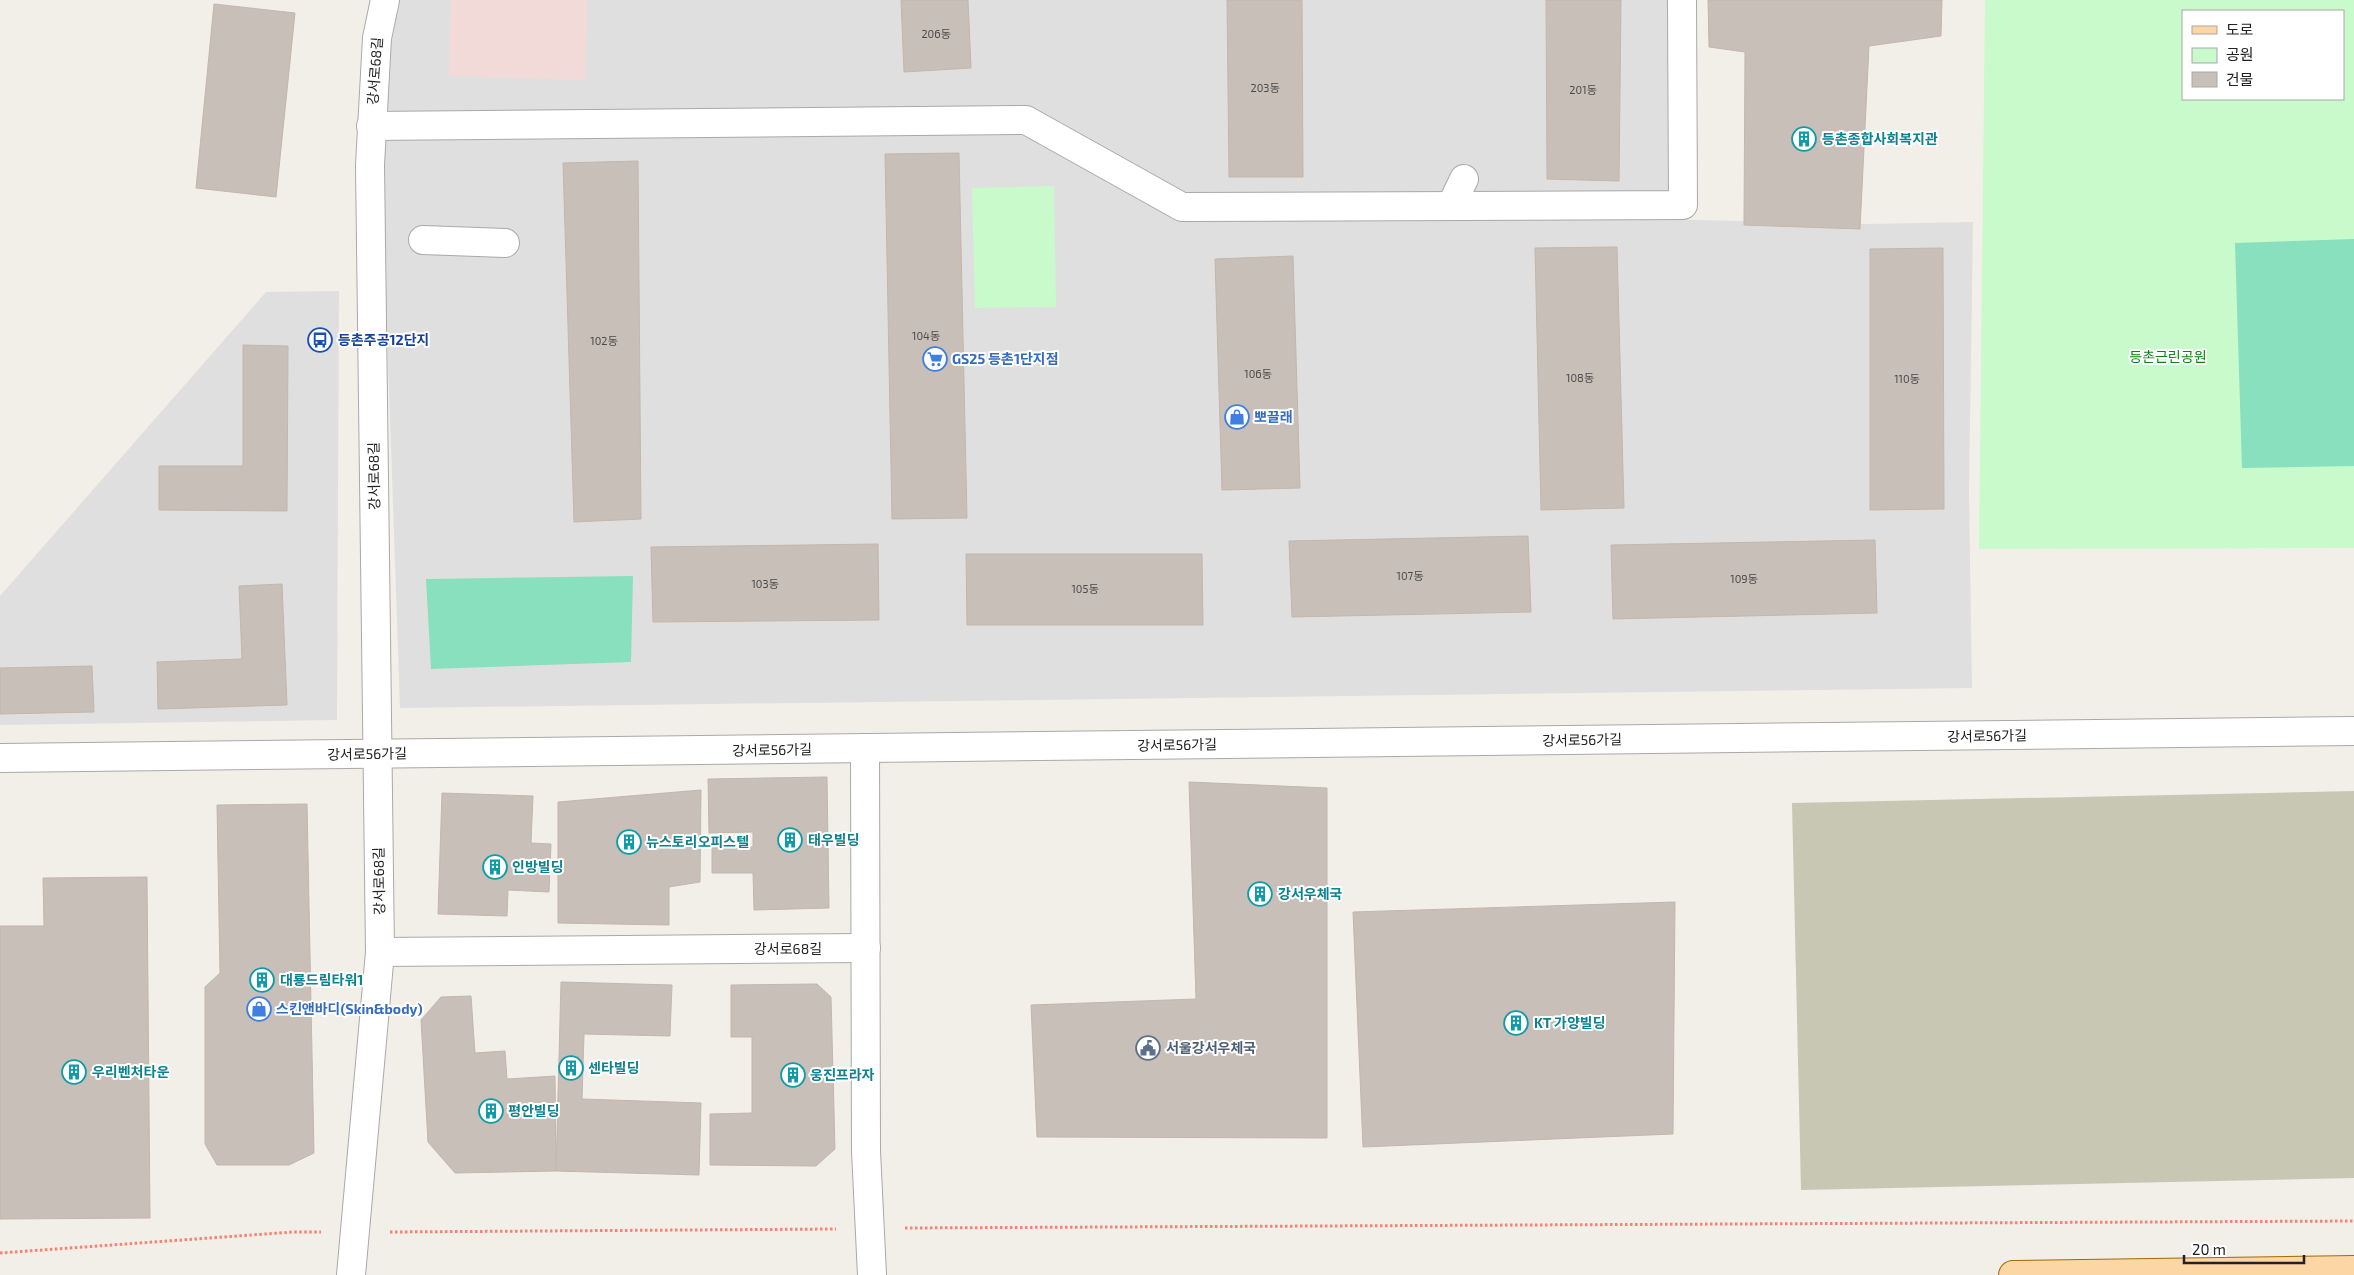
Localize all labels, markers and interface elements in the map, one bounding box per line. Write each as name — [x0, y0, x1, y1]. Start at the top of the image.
legend — [2182, 10, 2344, 100]
text: 도로 — [2226, 20, 2254, 38]
house number: 206동 — [921, 27, 951, 40]
street label: 강서로68길 — [364, 36, 385, 105]
text: 공원 — [2226, 45, 2254, 63]
text: 건물 — [2226, 70, 2254, 88]
house number: 203동 — [1250, 81, 1280, 94]
house number: 201동 — [1569, 83, 1597, 96]
building icon: 등촌종합사회복지관 — [1791, 126, 1817, 152]
place label: 등촌종합사회복지관 — [1822, 130, 1938, 147]
bus stop icon: 등촌주공12단지 — [307, 327, 333, 353]
house number: 104동 — [912, 329, 940, 342]
place label: 등촌주공12단지 — [338, 331, 429, 348]
house number: 102동 — [590, 334, 618, 347]
supermarket icon: GS25 등촌1단지점 — [922, 346, 948, 372]
park label: 등촌근린공원 — [2129, 348, 2207, 365]
place label: GS25 등촌1단지점 — [952, 350, 1059, 367]
house number: 106동 — [1244, 367, 1272, 380]
house number: 108동 — [1566, 371, 1594, 384]
house number: 110동 — [1894, 372, 1920, 385]
shop icon: 뽀끌래 — [1224, 404, 1250, 430]
place label: 뽀끌래 — [1254, 408, 1293, 425]
street label: 강서로68길 — [364, 442, 383, 510]
house number: 107동 — [1397, 569, 1423, 582]
house number: 109동 — [1730, 572, 1758, 585]
house number: 103동 — [751, 577, 779, 590]
house number: 105동 — [1071, 582, 1099, 595]
street label: 강서로56가길 — [1947, 726, 2027, 745]
street label: 강서로56가길 — [1542, 730, 1622, 749]
street label: 강서로56가길 — [1137, 735, 1217, 754]
street label: 강서로56가길 — [732, 740, 812, 759]
street label: 강서로56가길 — [327, 744, 407, 763]
building icon: 태우빌딩 — [777, 827, 803, 853]
building icon: 뉴스토리오피스텔 — [616, 829, 642, 855]
place label: 태우빌딩 — [808, 831, 860, 848]
place label: 뉴스토리오피스텔 — [646, 833, 749, 850]
street label: 강서로68길 — [369, 847, 388, 915]
building icon: 인방빌딩 — [482, 854, 508, 880]
place label: 인방빌딩 — [512, 858, 564, 875]
building icon: 강서우체국 — [1247, 881, 1273, 907]
place label: 강서우체국 — [1278, 885, 1343, 902]
street label: 강서로68길 — [754, 940, 822, 957]
building icon: 대룡드림타워1 — [249, 967, 275, 993]
place label: 대룡드림타워1 — [280, 971, 363, 988]
shop icon: 스킨앤바디(Skin&body) — [246, 996, 272, 1022]
place label: 스킨앤바디(Skin&body) — [276, 1000, 423, 1017]
building icon: KT 가양빌딩 — [1503, 1010, 1529, 1036]
place label: KT 가양빌딩 — [1534, 1014, 1606, 1031]
public building icon: 서울강서우체국 — [1135, 1035, 1161, 1061]
place label: 서울강서우체국 — [1166, 1039, 1256, 1056]
building icon: 센타빌딩 — [558, 1055, 584, 1081]
building icon: 우리벤처타운 — [61, 1059, 87, 1085]
place label: 센타빌딩 — [588, 1059, 640, 1076]
building icon: 웅진프라자 — [780, 1062, 806, 1088]
place label: 우리벤처타운 — [92, 1063, 169, 1080]
place label: 웅진프라자 — [810, 1066, 875, 1083]
building icon: 평안빌딩 — [478, 1098, 504, 1124]
place label: 평안빌딩 — [508, 1102, 560, 1119]
scale bar — [2184, 1232, 2304, 1264]
text: 20 m — [2192, 1240, 2226, 1258]

